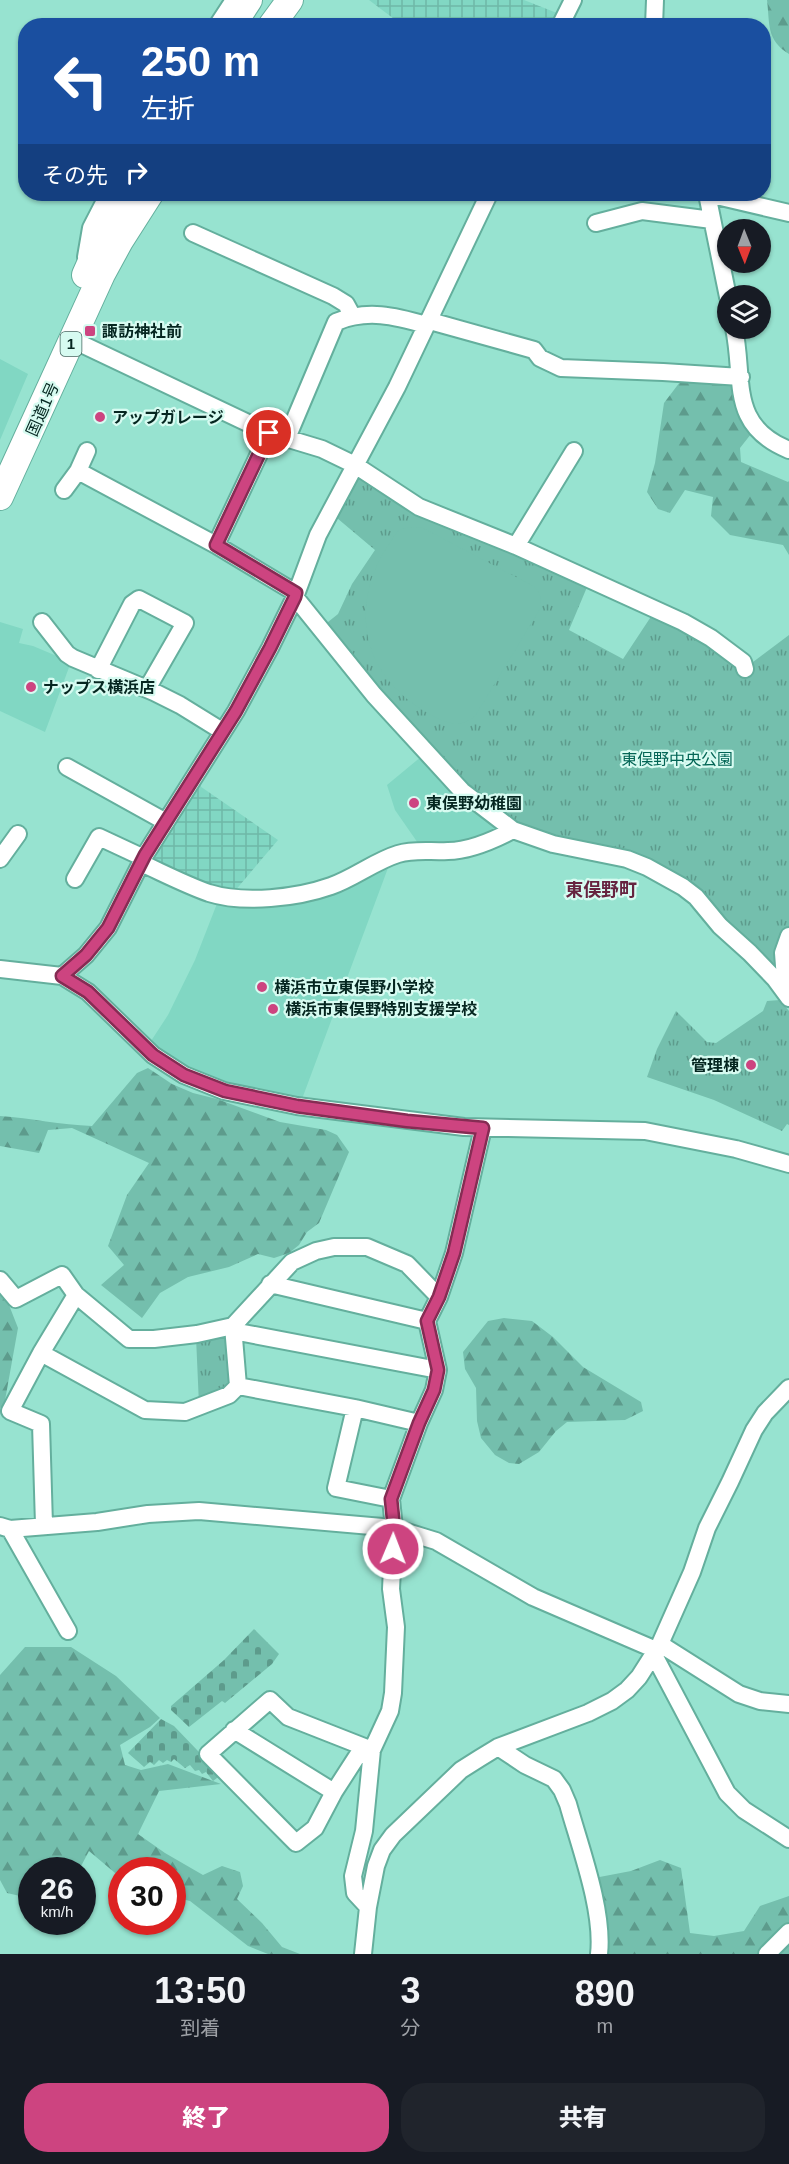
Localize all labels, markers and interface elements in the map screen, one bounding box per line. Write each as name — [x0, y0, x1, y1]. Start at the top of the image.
text: 250 m — [141, 38, 260, 85]
icon: left — [42, 42, 120, 120]
text: 左折 — [141, 94, 195, 124]
icon: right — [120, 156, 153, 189]
text: その先 — [42, 163, 108, 188]
north arrow — [717, 219, 771, 273]
map controls — [717, 219, 771, 339]
button: layers — [717, 285, 771, 339]
place label: 諏訪神社前 — [102, 322, 182, 340]
marker: 諏訪神社前 — [83, 324, 97, 338]
road number: 1 — [60, 332, 82, 356]
street label: 国道1号 — [23, 380, 62, 439]
pin — [243, 407, 294, 458]
place label: アップガレージ — [112, 409, 224, 426]
marker: アップガレージ — [93, 410, 107, 424]
icon: arrive — [252, 416, 285, 449]
place label: ナップス横浜店 — [43, 678, 155, 696]
marker: ナップス横浜店 — [24, 680, 38, 694]
park label: 東俣野中央公園 — [621, 751, 733, 768]
place label: 東俣野幼稚園 — [426, 795, 522, 812]
marker: 東俣野幼稚園 — [407, 796, 421, 810]
district label: 東俣野町 — [565, 880, 637, 900]
place label: 横浜市立東俣野小学校 — [274, 978, 434, 996]
marker: 横浜市立東俣野小学校 — [255, 980, 269, 994]
place label: 横浜市東俣野特別支援学校 — [285, 1000, 477, 1018]
marker: 横浜市東俣野特別支援学校 — [266, 1002, 280, 1016]
place label: 管理棟 — [691, 1056, 739, 1074]
marker: 管理棟 — [744, 1058, 758, 1072]
position arrow — [361, 1517, 425, 1581]
speed limit sign: 30 — [108, 1857, 186, 1935]
text: 26 — [40, 1872, 74, 1905]
text: km/h — [41, 1903, 73, 1920]
text: 13:50 — [154, 1970, 246, 2011]
text: 3 — [400, 1970, 421, 2011]
text: 890 — [575, 1973, 635, 2014]
text: m — [596, 2015, 613, 2037]
text: 到着 — [180, 2017, 220, 2039]
text: 分 — [401, 2017, 421, 2039]
button: 終了 — [24, 2083, 389, 2152]
button: 共有 — [401, 2083, 765, 2152]

